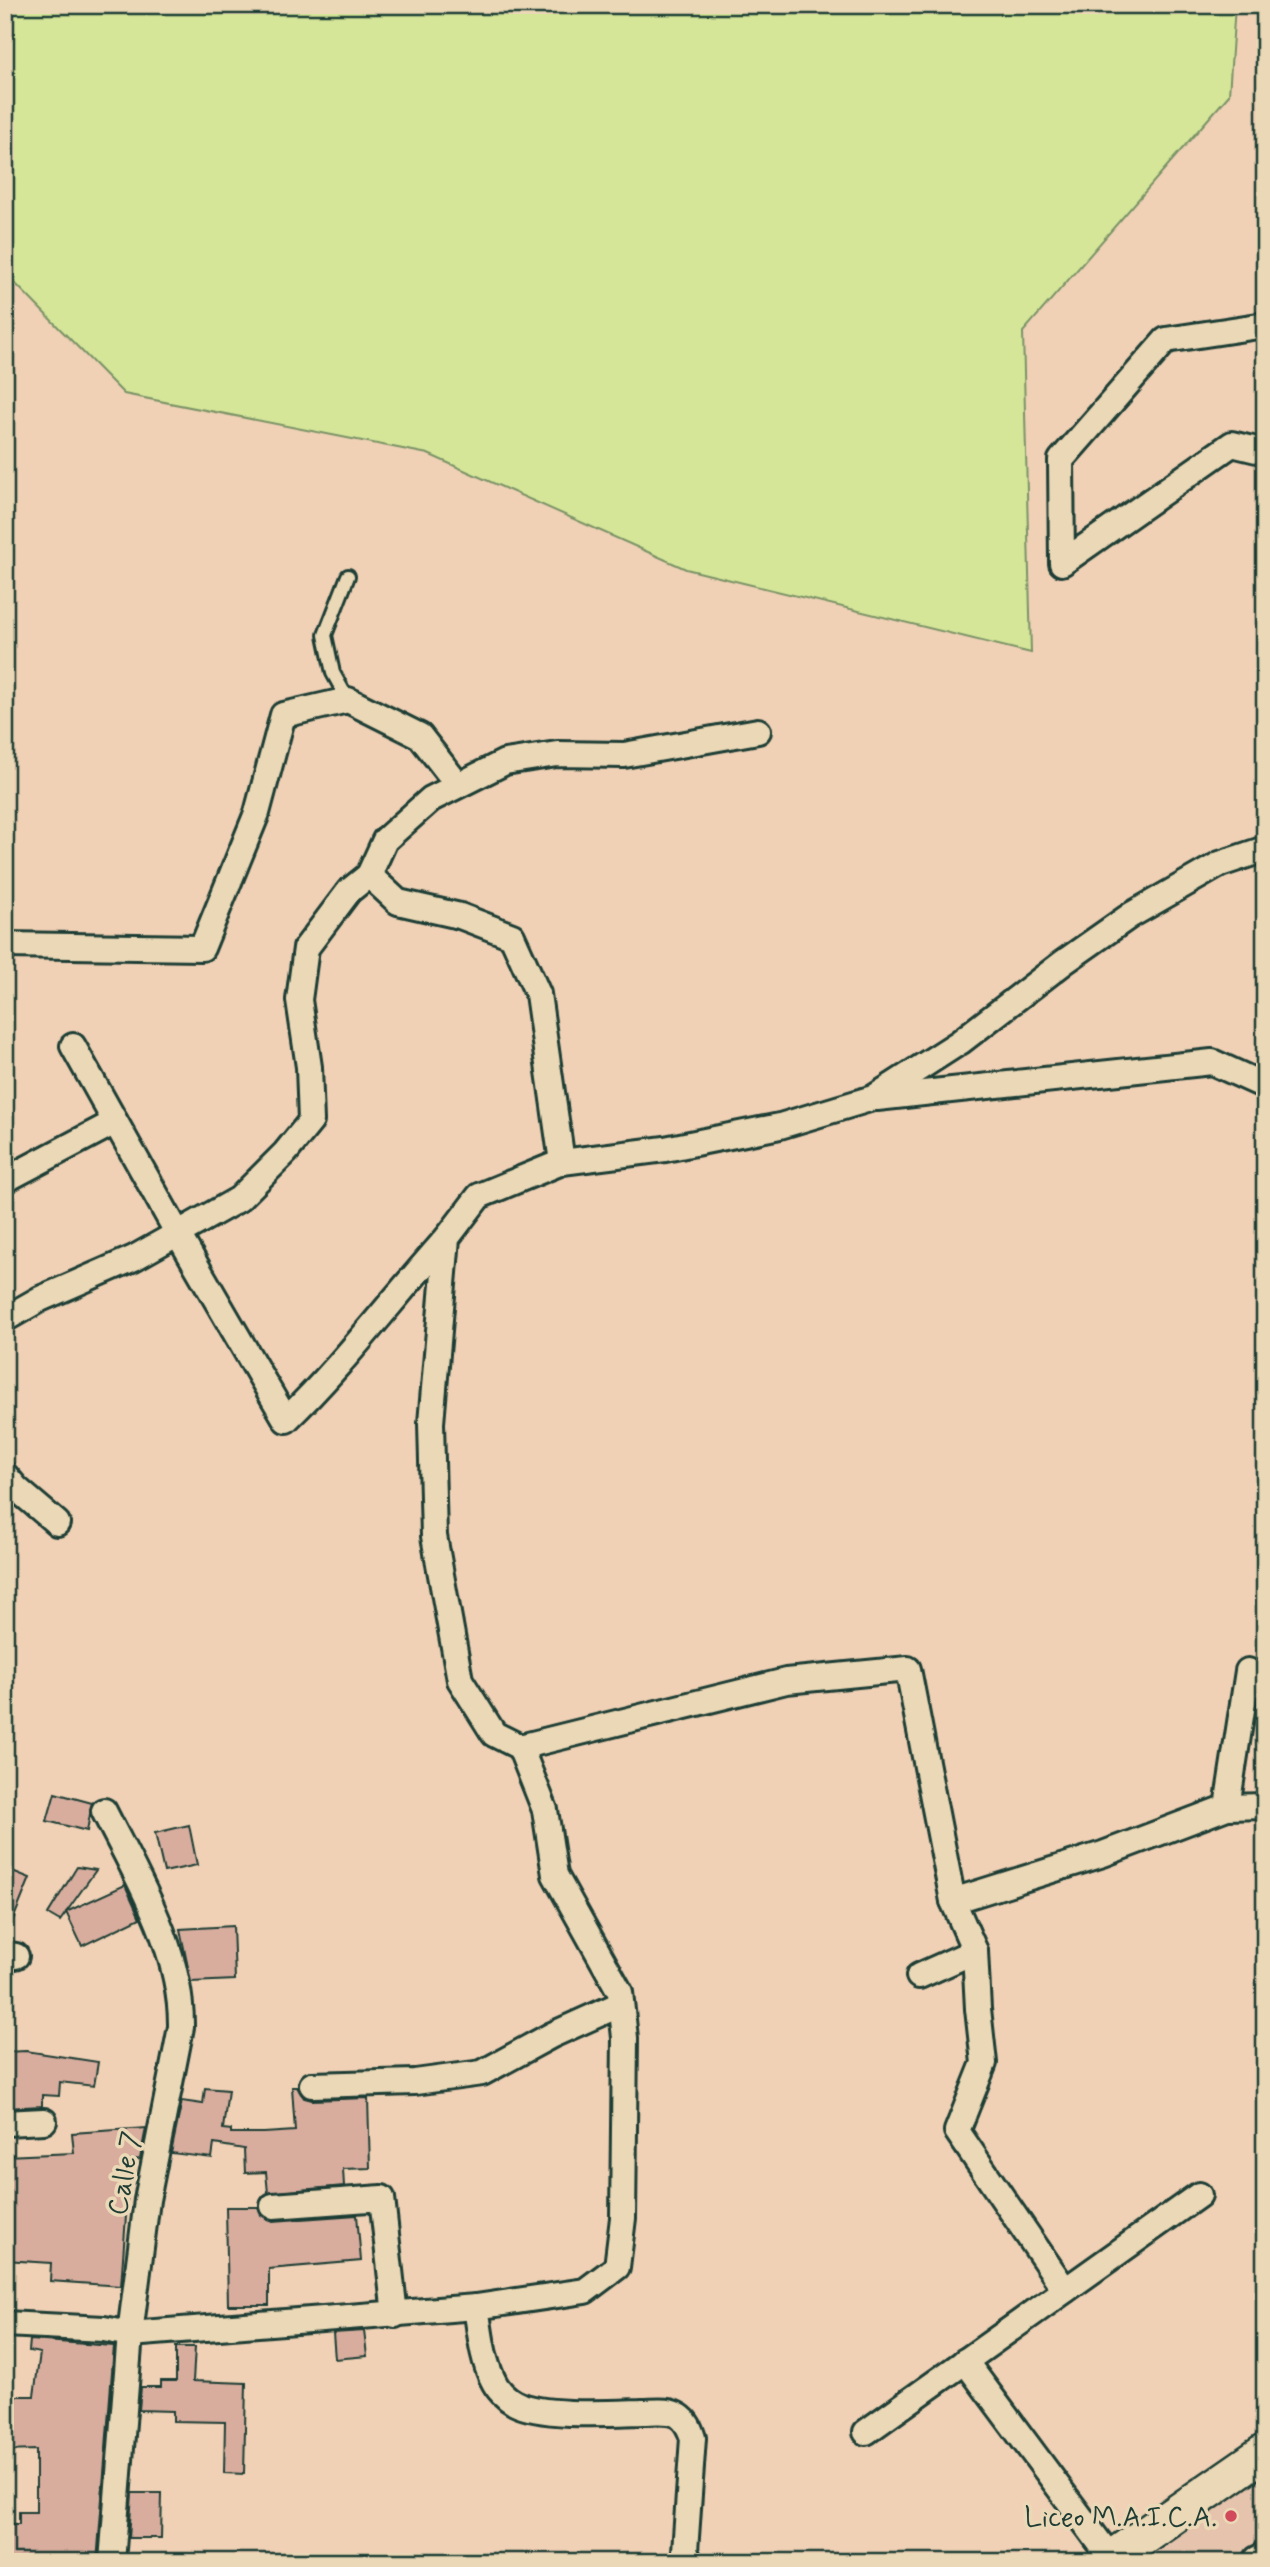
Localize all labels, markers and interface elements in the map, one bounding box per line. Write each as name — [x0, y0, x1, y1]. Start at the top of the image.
street label: Calle 7 — [100, 2128, 151, 2218]
place label: Liceo M.A.I.C.A. — [1025, 2500, 1217, 2537]
marker: Liceo M.A.I.C.A. — [1223, 2508, 1239, 2524]

